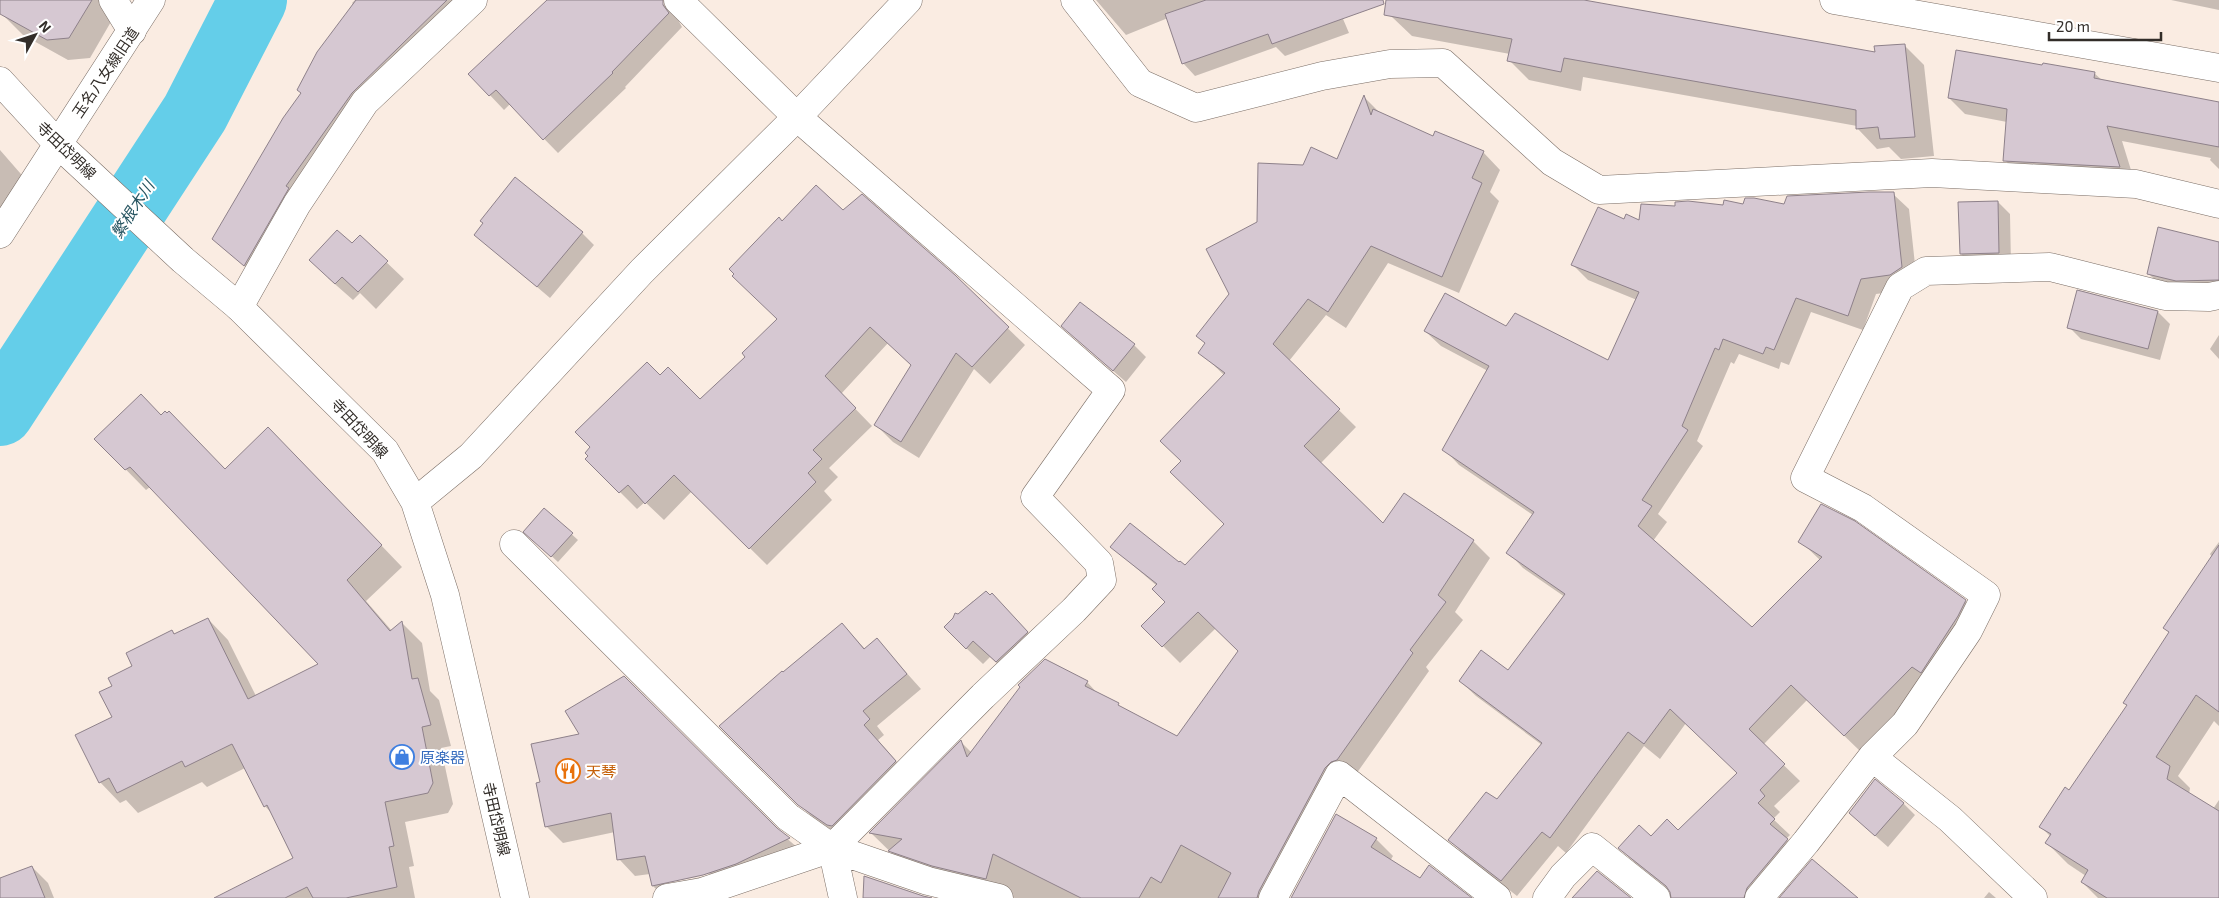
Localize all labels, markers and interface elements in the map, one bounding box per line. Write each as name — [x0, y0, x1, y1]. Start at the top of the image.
north arrow — [10, 10, 60, 60]
scale bar — [2049, 10, 2162, 42]
text: N — [36, 17, 55, 36]
text: 20 m — [2056, 17, 2090, 35]
street label: 玉名八女線旧道 — [68, 23, 142, 121]
street label: 寺田岱明線 — [34, 117, 100, 183]
water label: 繁根木川 — [107, 175, 158, 241]
street label: 寺田岱明線 — [328, 394, 392, 462]
shop icon: 原楽器 — [389, 744, 415, 770]
place label: 原楽器 — [420, 748, 465, 766]
restaurant icon: 天琴 — [555, 758, 581, 784]
place label: 天琴 — [586, 762, 617, 780]
street label: 寺田岱明線 — [480, 780, 514, 858]

